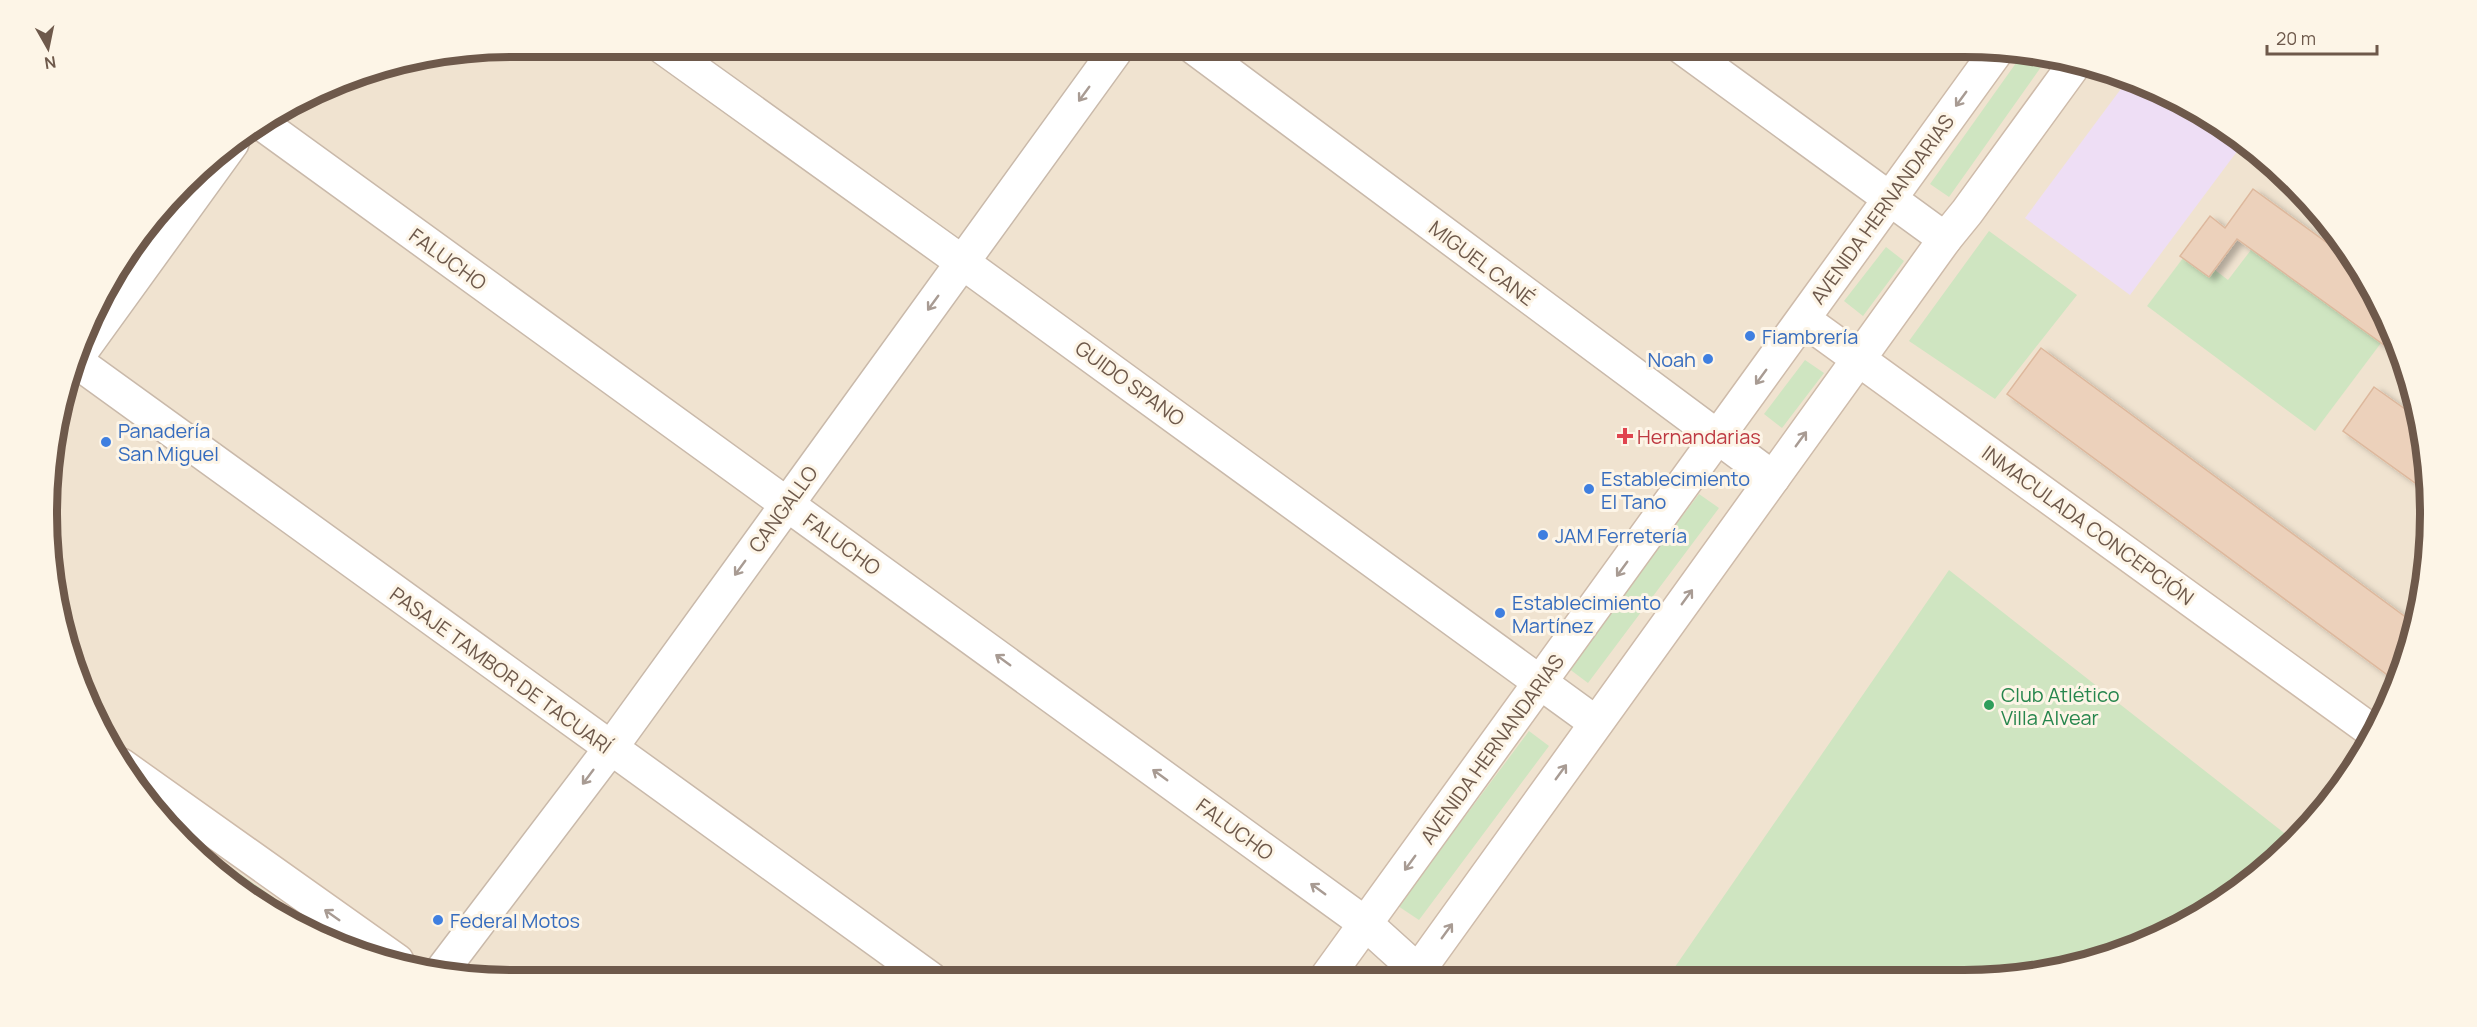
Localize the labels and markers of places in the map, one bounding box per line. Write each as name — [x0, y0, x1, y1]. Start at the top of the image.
place label: Fiambrería — [1762, 323, 1858, 350]
marker: Fiambrería — [1743, 329, 1757, 343]
place label: Noah — [1647, 346, 1696, 373]
marker: Noah — [1701, 352, 1715, 366]
place label: Panadería San Miguel — [118, 417, 219, 467]
place label: Hernandarias — [1637, 423, 1761, 450]
marker: Hernandarias — [1618, 429, 1632, 443]
marker: Panadería San Miguel — [99, 435, 113, 449]
place label: Establecimiento El Tano — [1601, 465, 1750, 515]
marker: Establecimiento El Tano — [1582, 482, 1596, 496]
place label: JAM Ferretería — [1555, 522, 1687, 549]
marker: JAM Ferretería — [1536, 528, 1550, 542]
place label: Establecimiento Martínez — [1512, 589, 1661, 639]
marker: Establecimiento Martínez — [1493, 606, 1507, 620]
place label: Club Atlético Villa Alvear — [2001, 681, 2120, 731]
marker: Club Atlético Villa Alvear — [1982, 698, 1996, 712]
place label: Federal Motos — [450, 907, 580, 934]
marker: Federal Motos — [431, 913, 445, 927]

